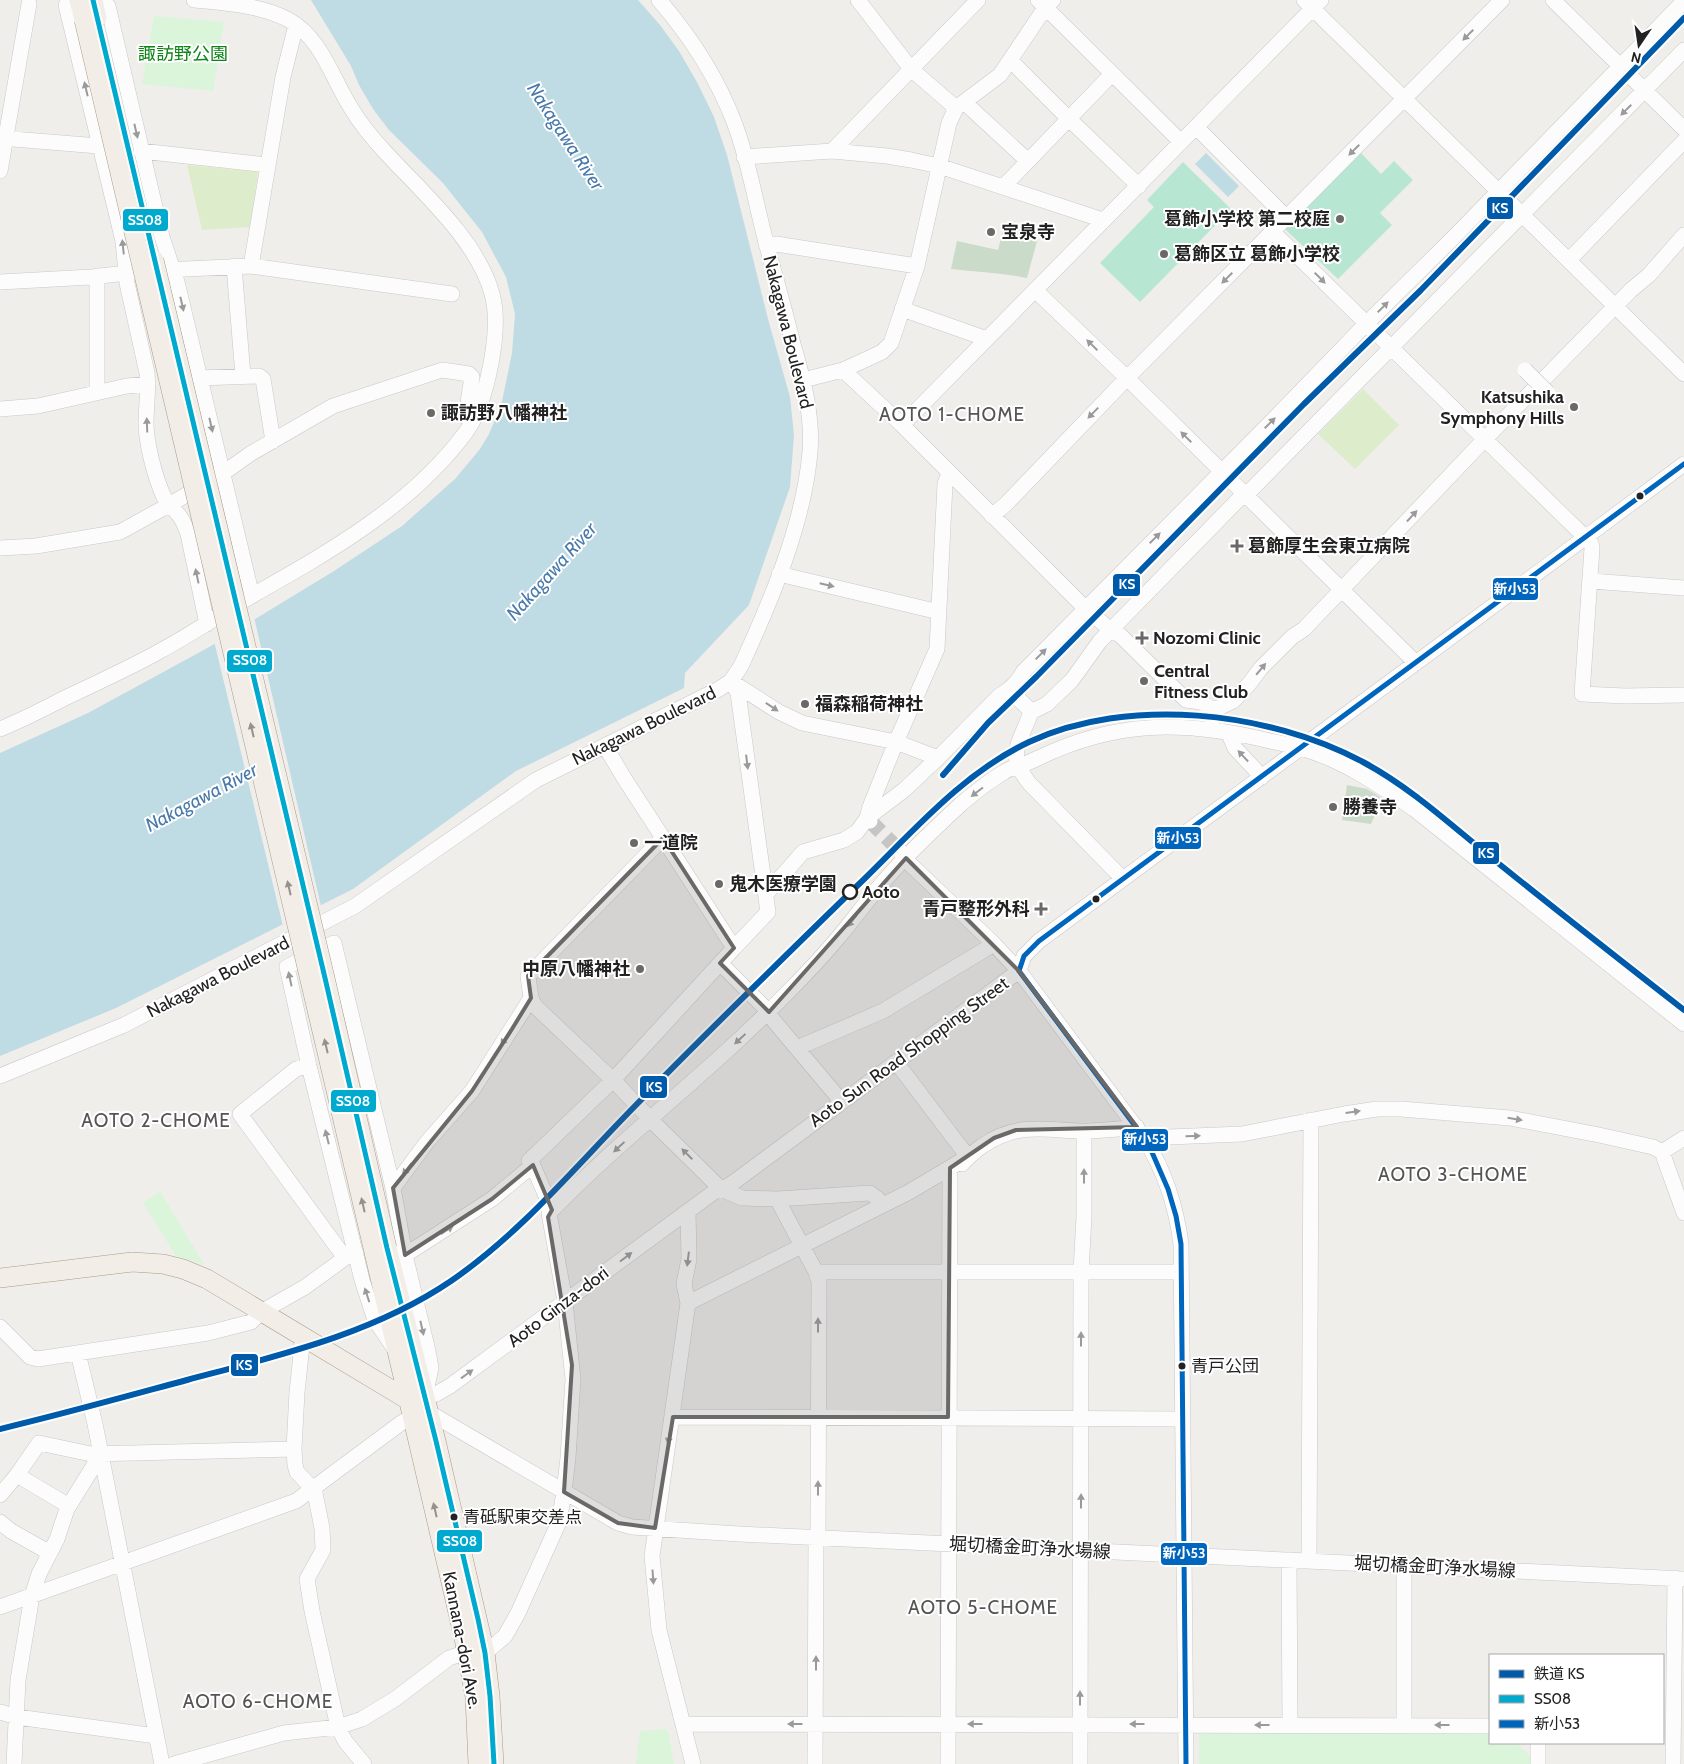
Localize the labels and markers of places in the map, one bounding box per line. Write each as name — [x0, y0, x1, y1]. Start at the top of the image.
place label: 葛飾小学校 第二校庭 — [1164, 208, 1330, 230]
marker: 葛飾小学校 第二校庭 — [1334, 213, 1346, 225]
place label: 宝泉寺 — [1001, 221, 1055, 243]
marker: 宝泉寺 — [985, 226, 997, 238]
place label: 葛飾区立 葛飾小学校 — [1174, 243, 1340, 265]
marker: 葛飾区立 葛飾小学校 — [1158, 248, 1170, 260]
place label: Katsushika Symphony Hills — [1440, 386, 1564, 429]
marker: Katsushika Symphony Hills — [1568, 401, 1580, 413]
place label: 諏訪野八幡神社 — [441, 402, 567, 424]
marker: 諏訪野八幡神社 — [425, 407, 437, 419]
unlabelled marker — [1635, 491, 1645, 501]
place label: 葛飾厚生会東立病院 — [1248, 535, 1410, 557]
marker: 葛飾厚生会東立病院 — [1230, 539, 1244, 553]
place label: Nozomi Clinic — [1153, 627, 1261, 649]
marker: Nozomi Clinic — [1135, 631, 1149, 645]
place label: Central Fitness Club — [1154, 660, 1248, 703]
marker: Central Fitness Club — [1138, 675, 1150, 687]
place label: 福森稲荷神社 — [815, 693, 923, 715]
marker: 福森稲荷神社 — [799, 698, 811, 710]
place label: 勝養寺 — [1343, 796, 1397, 818]
marker: 勝養寺 — [1327, 801, 1339, 813]
place label: 一道院 — [644, 832, 698, 854]
marker: 一道院 — [628, 837, 640, 849]
place label: 鬼木医療学園 — [729, 873, 837, 895]
marker: 鬼木医療学園 — [713, 878, 725, 890]
place label: Aoto — [862, 881, 900, 903]
marker: Aoto — [842, 884, 858, 900]
unlabelled marker — [1091, 894, 1101, 904]
place label: 青戸整形外科 — [922, 898, 1030, 920]
marker: 青戸整形外科 — [1034, 902, 1048, 916]
place label: 中原八幡神社 — [522, 958, 630, 980]
marker: 中原八幡神社 — [634, 963, 646, 975]
place label: 青戸公団 — [1191, 1356, 1259, 1376]
marker: 青戸公団 — [1177, 1361, 1187, 1371]
place label: 青砥駅東交差点 — [463, 1507, 582, 1527]
marker: 青砥駅東交差点 — [449, 1512, 459, 1522]

